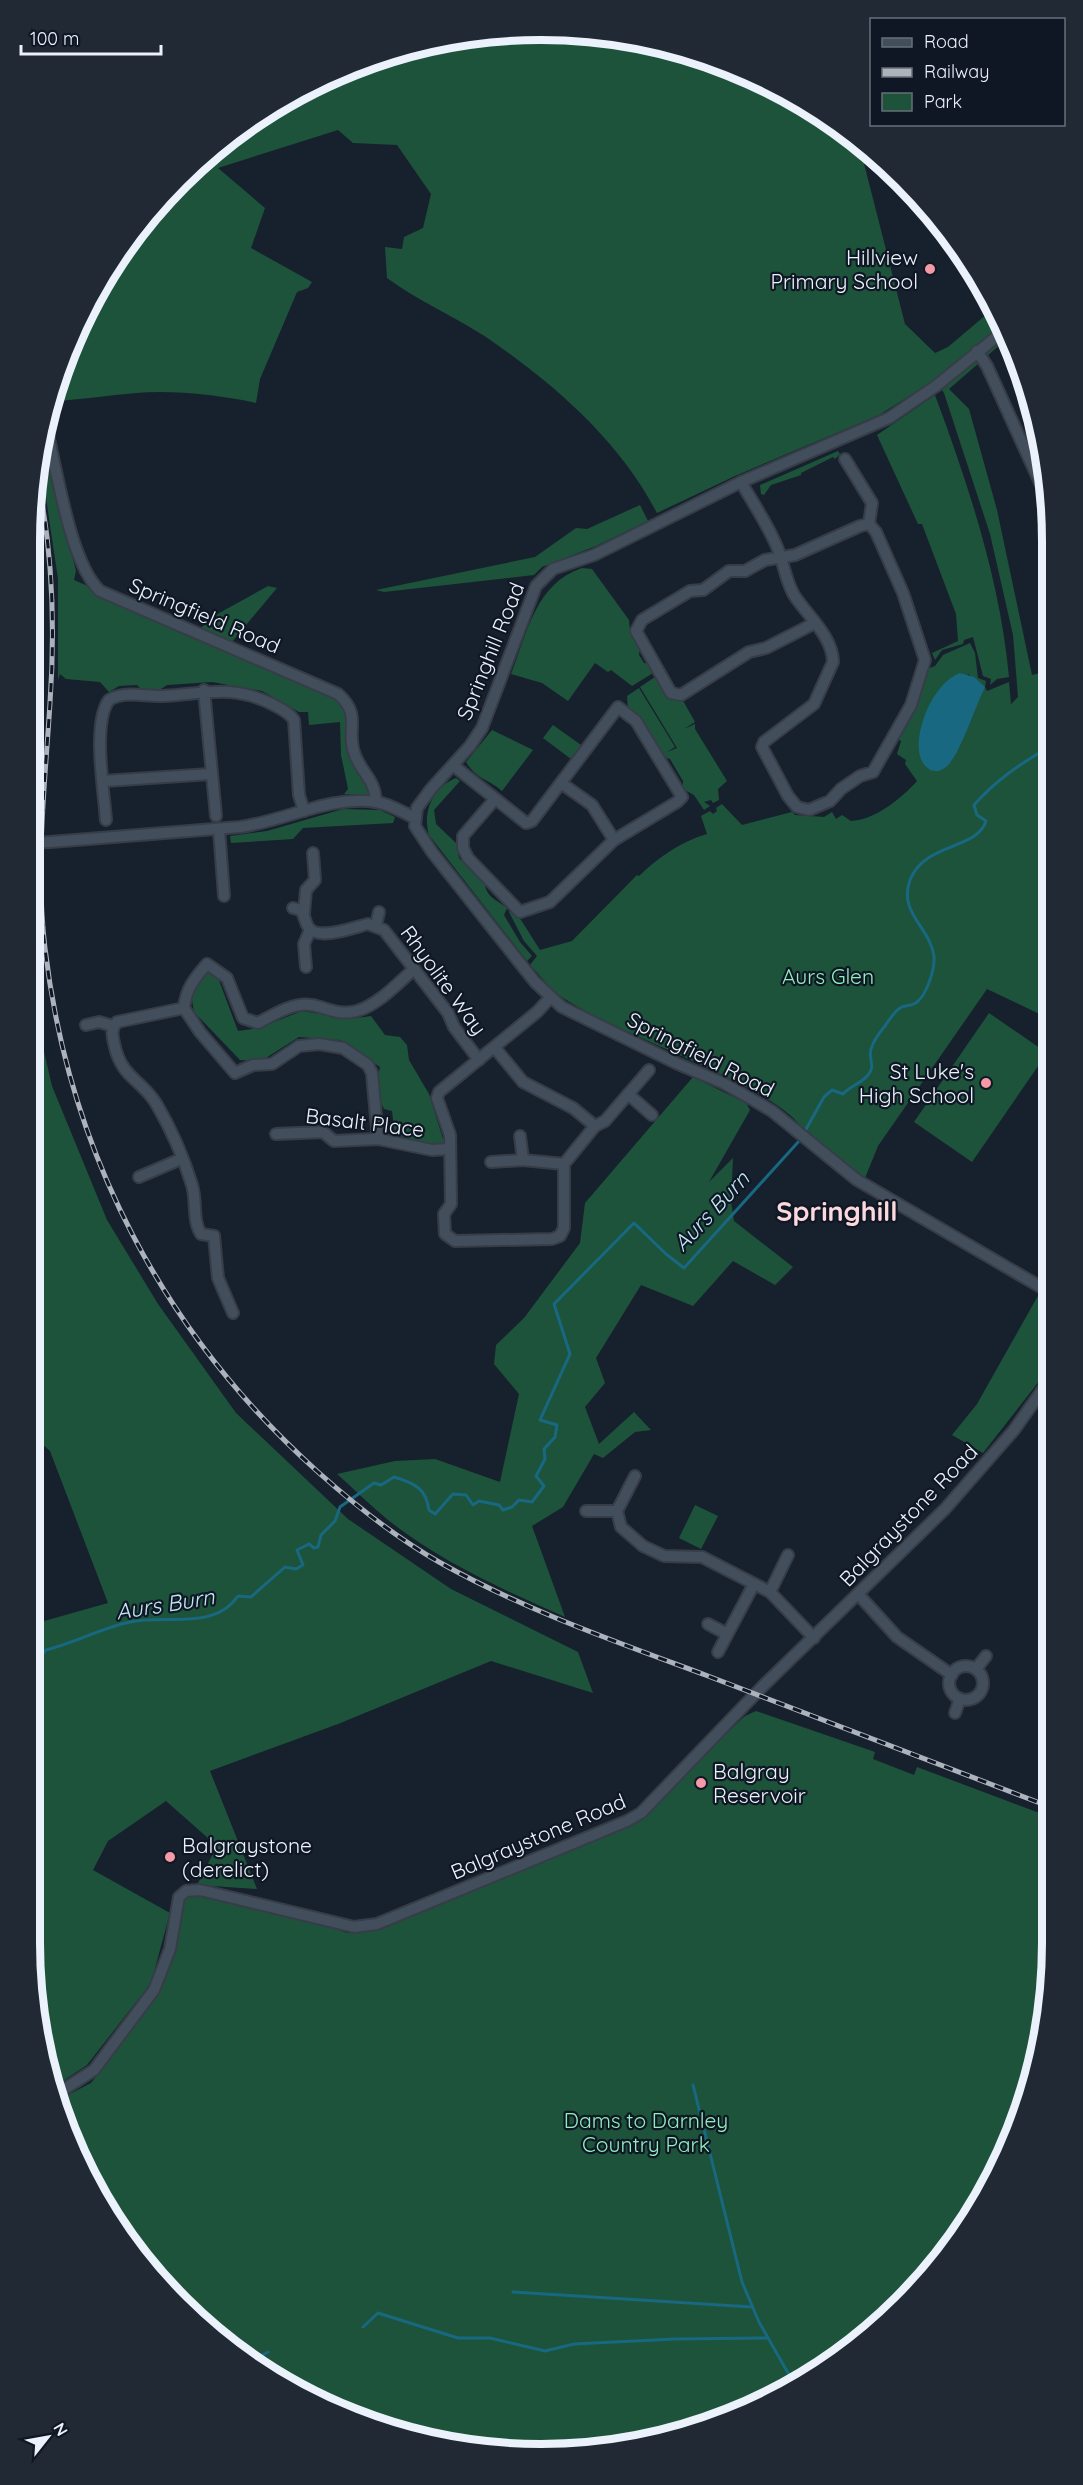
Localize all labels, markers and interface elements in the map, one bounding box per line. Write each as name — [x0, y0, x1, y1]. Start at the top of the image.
scale bar — [21, 18, 160, 56]
legend — [870, 18, 1065, 126]
text: 100 m — [30, 27, 79, 50]
text: Road — [924, 30, 969, 53]
text: Railway — [924, 60, 990, 83]
text: Park — [924, 90, 962, 113]
place label: Hillview Primary School — [770, 244, 918, 294]
marker: Hillview Primary School — [923, 262, 937, 276]
street label: Springfield Road — [126, 571, 284, 659]
street label: Springhill Road — [451, 578, 529, 724]
street label: Rhyolite Way — [396, 920, 492, 1040]
park label: Aurs Glen — [782, 963, 874, 989]
street label: Springfield Road — [623, 1006, 779, 1102]
place label: St Luke's High School — [859, 1058, 974, 1108]
marker: St Luke's High School — [979, 1076, 993, 1090]
street label: Basalt Place — [304, 1102, 426, 1142]
water label: Aurs Burn — [667, 1164, 756, 1257]
district label: Springhill — [776, 1194, 898, 1228]
street label: Balgraystone Road — [833, 1438, 983, 1592]
water label: Aurs Burn — [114, 1582, 218, 1626]
place label: Balgray Reservoir — [713, 1758, 806, 1808]
marker: Balgray Reservoir — [694, 1776, 708, 1790]
street label: Balgraystone Road — [446, 1787, 630, 1885]
place label: Balgraystone (derelict) — [182, 1832, 312, 1882]
marker: Balgraystone (derelict) — [163, 1850, 177, 1864]
park label: Dams to Darnley Country Park — [564, 2107, 728, 2157]
north arrow — [18, 2407, 78, 2467]
text: N — [49, 2419, 72, 2439]

